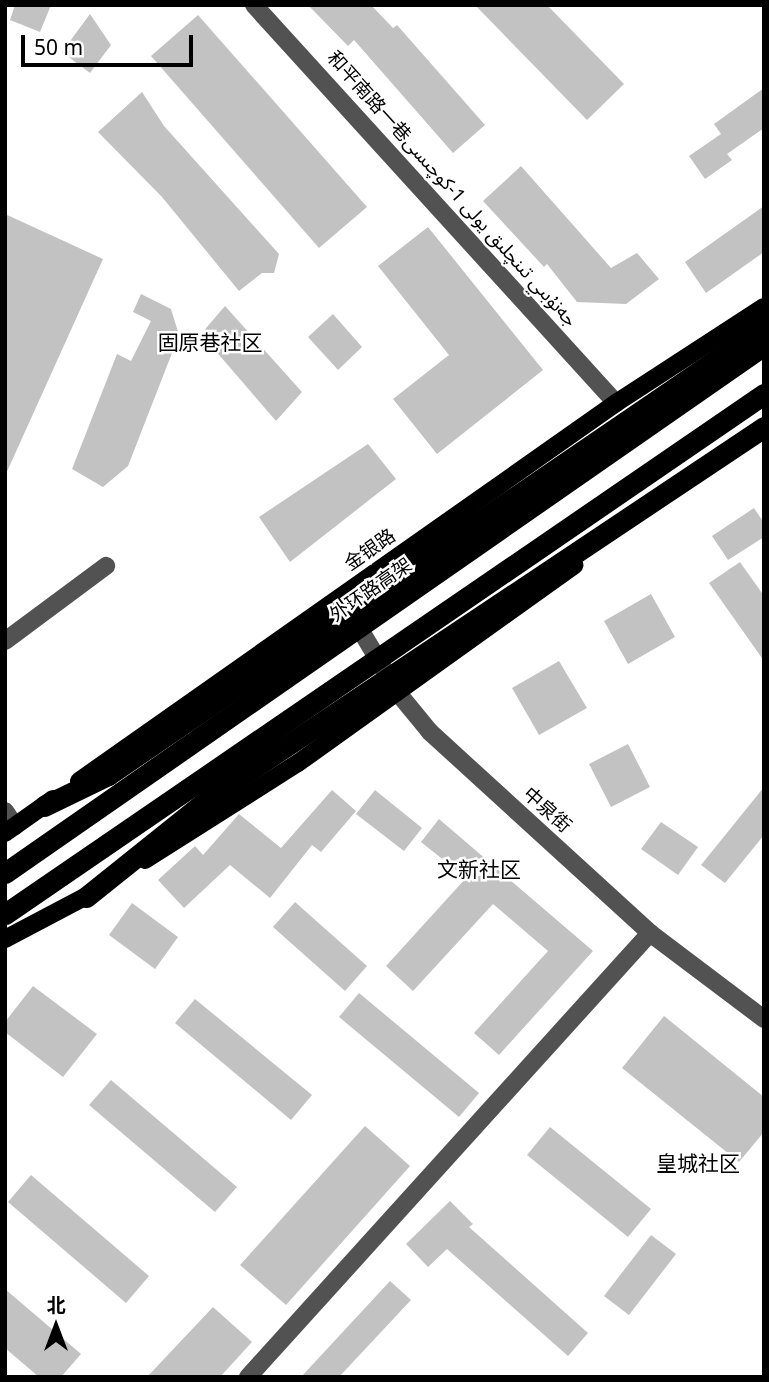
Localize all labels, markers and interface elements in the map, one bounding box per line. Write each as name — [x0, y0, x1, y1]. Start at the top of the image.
scale bar — [24, 21, 196, 65]
text: 50 m — [34, 33, 83, 61]
street label: 和平南路一巷جەنۇبىي تىنچلىق يولى 1-كوچىسى — [322, 47, 582, 331]
district label: 固原巷社区 — [158, 329, 262, 355]
street label: 金银路 — [340, 524, 400, 576]
street label: 外环路高架 — [326, 553, 416, 627]
street label: 中泉街 — [518, 782, 576, 838]
district label: 文新社区 — [437, 856, 521, 882]
district label: 皇城社区 — [656, 1150, 740, 1176]
north arrow — [21, 1291, 91, 1361]
text: 北 — [46, 1292, 66, 1318]

